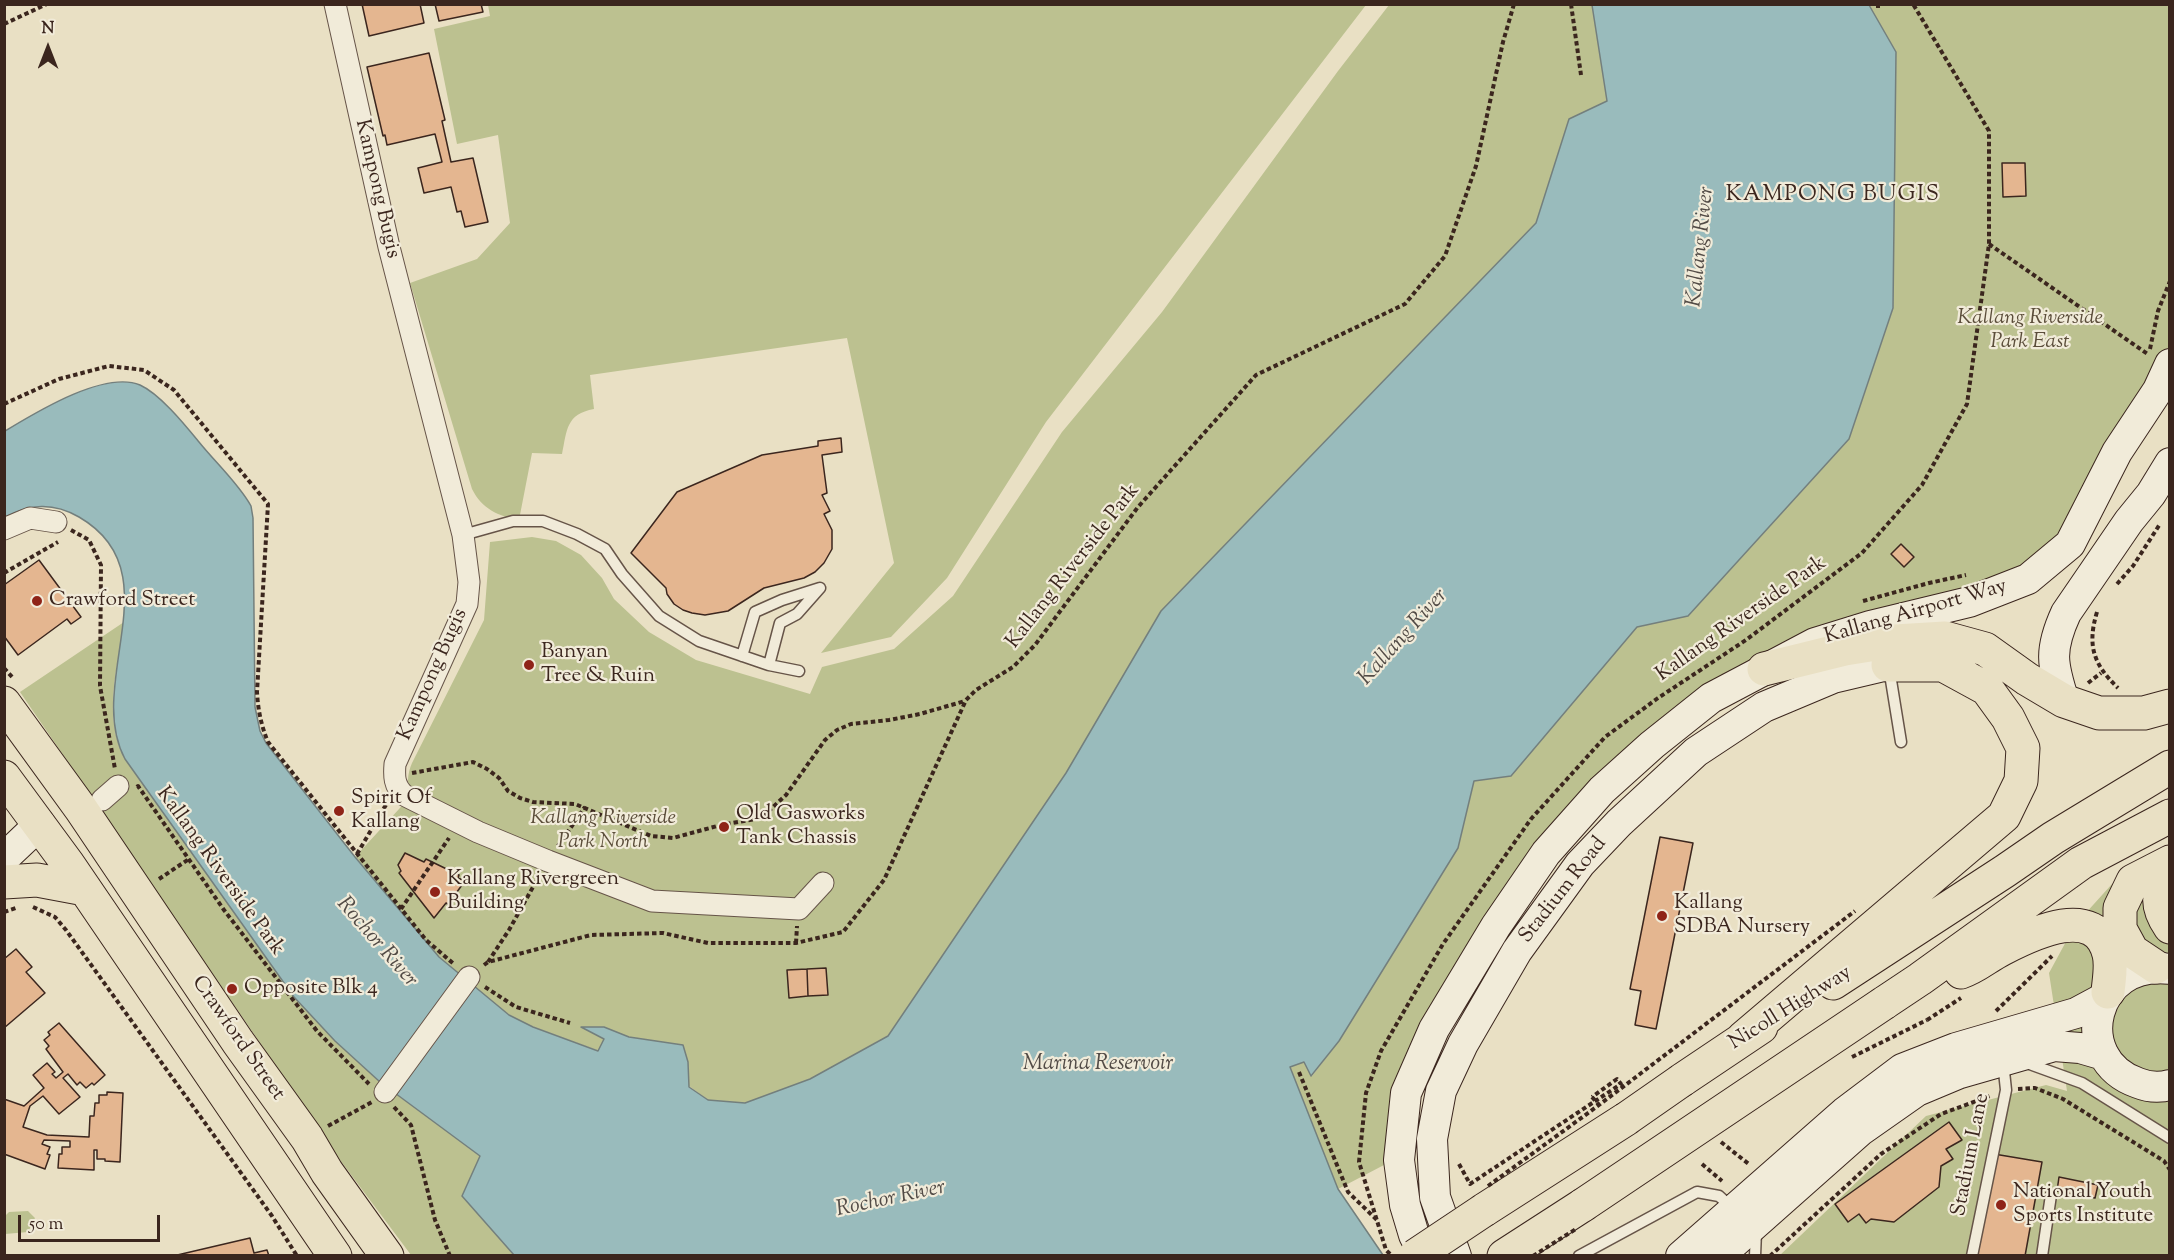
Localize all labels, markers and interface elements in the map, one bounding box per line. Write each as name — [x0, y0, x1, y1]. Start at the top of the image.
north arrow — [18, 18, 78, 78]
text: N — [42, 18, 54, 41]
street label: Kampong Bugis — [348, 117, 404, 261]
district label: KAMPONG BUGIS — [1726, 183, 1940, 209]
water label: Kallang River — [1683, 185, 1721, 309]
park label: Kallang Riverside Park East — [1957, 306, 2103, 356]
street label: Kallang Riverside Park — [1002, 480, 1146, 654]
street label: Kallang Riverside Park — [1652, 552, 1832, 688]
street label: Kallang Airport Way — [1822, 575, 2010, 651]
water label: Kallang River — [1354, 584, 1454, 692]
place label: Crawford Street — [49, 588, 195, 614]
marker: Crawford Street — [30, 594, 44, 608]
street label: Kampong Bugis — [394, 605, 474, 745]
place label: Banyan Tree & Ruin — [541, 640, 655, 690]
marker: Banyan Tree & Ruin — [522, 658, 536, 672]
street label: Kallang Riverside Park — [149, 783, 289, 961]
place label: Spirit Of Kallang — [351, 786, 432, 836]
place label: Old Gasworks Tank Chassis — [736, 802, 865, 852]
marker: Spirit Of Kallang — [332, 804, 346, 818]
park label: Kallang Riverside Park North — [530, 806, 676, 856]
marker: Old Gasworks Tank Chassis — [717, 820, 731, 834]
street label: Stadium Road — [1515, 833, 1613, 949]
place label: Kallang Rivergreen Building — [447, 867, 619, 917]
marker: Kallang Rivergreen Building — [428, 885, 442, 899]
place label: Kallang SDBA Nursery — [1674, 891, 1810, 941]
water label: Rochor River — [330, 893, 422, 993]
marker: Kallang SDBA Nursery — [1655, 909, 1669, 923]
street label: Nicoll Highway — [1725, 961, 1857, 1057]
street label: Crawford Street — [185, 972, 289, 1106]
place label: Opposite Blk 4 — [244, 976, 378, 1002]
marker: Opposite Blk 4 — [225, 982, 239, 996]
water label: Marina Reservoir — [1023, 1052, 1173, 1078]
street label: Stadium Lane — [1948, 1091, 1996, 1219]
water label: Rochor River — [834, 1176, 948, 1224]
place label: National Youth Sports Institute — [2013, 1180, 2153, 1230]
marker: National Youth Sports Institute — [1994, 1198, 2008, 1212]
scale bar — [21, 1203, 164, 1241]
text: 50 m — [29, 1212, 63, 1238]

